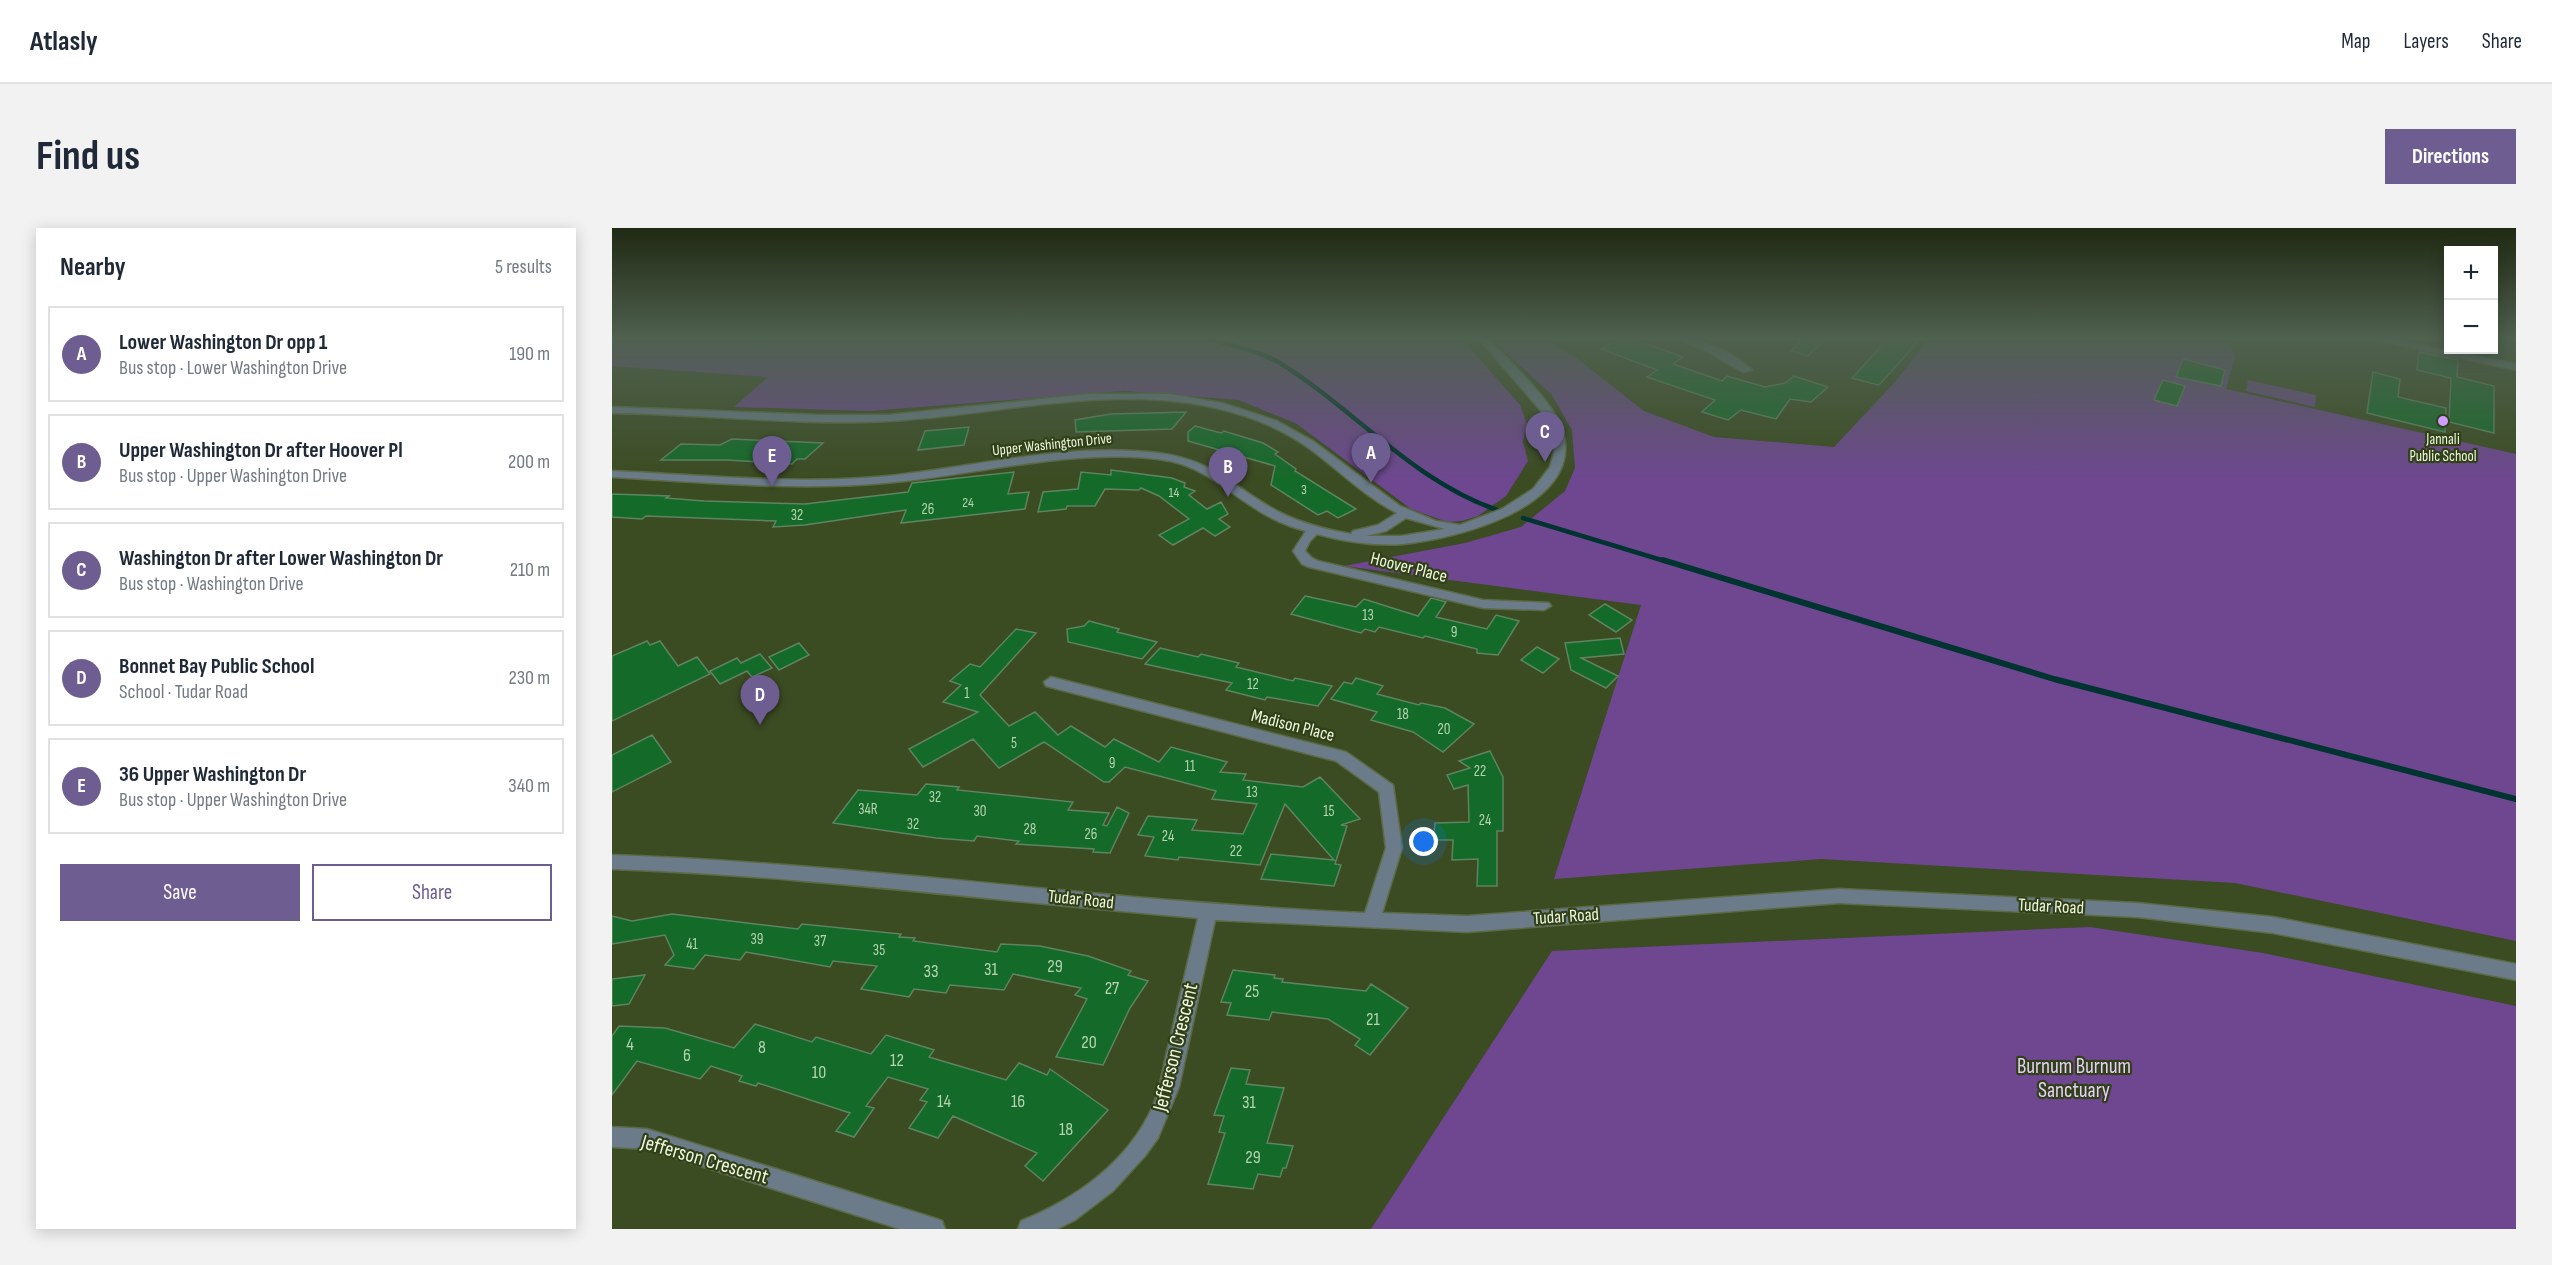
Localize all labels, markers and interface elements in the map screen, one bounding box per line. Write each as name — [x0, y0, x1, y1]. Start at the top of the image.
text: Atlasly — [30, 25, 98, 58]
text: Map — [2341, 29, 2370, 54]
text: Layers — [2403, 29, 2449, 54]
text: Share — [2482, 29, 2522, 54]
button: Directions — [2385, 129, 2516, 184]
text: Find us — [36, 131, 140, 182]
map controls — [2444, 246, 2498, 354]
button: + — [2444, 246, 2498, 300]
text: Nearby — [60, 252, 126, 283]
text: 5 results — [495, 255, 552, 279]
button: − — [2444, 300, 2498, 354]
text: Lower Washington Dr opp 1 — [119, 329, 327, 356]
text: A — [77, 342, 86, 366]
text: 190 m — [509, 342, 550, 366]
text: Bus stop · Lower Washington Drive — [119, 356, 347, 380]
pin: C — [1526, 412, 1564, 462]
marker: Jannali Public School — [2436, 414, 2450, 428]
street label: Upper Washington Drive — [991, 429, 1113, 460]
place label: Jannali Public School — [2409, 430, 2477, 466]
pin: A — [1352, 434, 1390, 483]
pin: E — [752, 436, 792, 486]
text: Upper Washington Dr after Hoover Pl — [119, 437, 403, 464]
pin: B — [1208, 448, 1248, 497]
text: B — [77, 450, 86, 474]
text: 200 m — [508, 450, 550, 474]
text: Bus stop · Upper Washington Drive — [119, 464, 347, 488]
house number: 3 — [1301, 481, 1307, 498]
house number: 14 — [1169, 484, 1180, 501]
house number: 24 — [962, 494, 974, 511]
house number: 26 — [922, 500, 934, 519]
house number: 32 — [791, 506, 803, 525]
text: Washington Dr after Lower Washington Dr — [119, 545, 443, 572]
street label: Hoover Place — [1368, 548, 1449, 587]
text: C — [76, 558, 87, 582]
text: 210 m — [510, 558, 550, 582]
text: Bus stop · Washington Drive — [119, 572, 304, 596]
house number: 13 — [1362, 606, 1374, 625]
house number: 9 — [1451, 623, 1457, 642]
text: Bonnet Bay Public School — [119, 653, 314, 680]
text: D — [76, 666, 87, 690]
text: 230 m — [508, 666, 550, 690]
house number: 12 — [1247, 675, 1259, 694]
pin: D — [740, 676, 780, 725]
text: School · Tudar Road — [119, 680, 248, 704]
house number: 1 — [964, 684, 970, 703]
street label: Madison Place — [1249, 705, 1337, 746]
house number: 18 — [1397, 705, 1409, 724]
house number: 20 — [1438, 720, 1450, 739]
house number: 5 — [1011, 734, 1017, 753]
house number: 9 — [1109, 754, 1115, 773]
house number: 11 — [1185, 757, 1196, 776]
text: 36 Upper Washington Dr — [119, 761, 306, 788]
house number: 22 — [1474, 762, 1486, 781]
text: E — [77, 774, 86, 798]
text: 340 m — [508, 774, 550, 798]
house number: 13 — [1246, 783, 1258, 802]
text: Bus stop · Upper Washington Drive — [119, 788, 347, 812]
house number: 32 — [929, 788, 941, 807]
house number: 34R — [858, 800, 878, 819]
house number: 30 — [974, 802, 986, 821]
house number: 15 — [1323, 802, 1335, 821]
house number: 24 — [1479, 811, 1491, 830]
house number: 32 — [907, 815, 919, 834]
house number: 28 — [1024, 820, 1036, 839]
house number: 26 — [1085, 825, 1097, 844]
house number: 24 — [1162, 827, 1174, 846]
your location — [1409, 827, 1438, 856]
house number: 22 — [1230, 842, 1242, 861]
button: Save — [60, 864, 300, 921]
button: Share — [312, 864, 552, 921]
street label: Tudar Road — [1047, 886, 1115, 913]
street label: Tudar Road — [2017, 894, 2084, 919]
street label: Tudar Road — [1532, 904, 1600, 929]
house number: 39 — [751, 930, 763, 949]
house number: 37 — [814, 932, 826, 951]
house number: 41 — [686, 935, 699, 954]
house number: 35 — [873, 941, 885, 960]
house number: 29 — [1047, 956, 1063, 977]
house number: 31 — [984, 959, 999, 980]
house number: 33 — [923, 961, 939, 982]
house number: 27 — [1105, 978, 1120, 999]
street label: Jefferson Crescent — [1147, 980, 1203, 1115]
house number: 25 — [1245, 981, 1259, 1002]
house number: 21 — [1366, 1009, 1381, 1030]
house number: 20 — [1081, 1032, 1097, 1053]
house number: 4 — [626, 1034, 634, 1055]
house number: 8 — [758, 1037, 766, 1058]
house number: 6 — [683, 1045, 691, 1066]
house number: 12 — [890, 1050, 904, 1071]
park label: Burnum Burnum Sanctuary — [2017, 1054, 2131, 1103]
house number: 10 — [812, 1062, 826, 1083]
house number: 14 — [937, 1091, 951, 1112]
house number: 16 — [1011, 1091, 1025, 1112]
house number: 31 — [1242, 1092, 1257, 1113]
house number: 18 — [1059, 1119, 1073, 1140]
street label: Jefferson Crescent — [637, 1129, 771, 1190]
house number: 29 — [1245, 1147, 1261, 1168]

